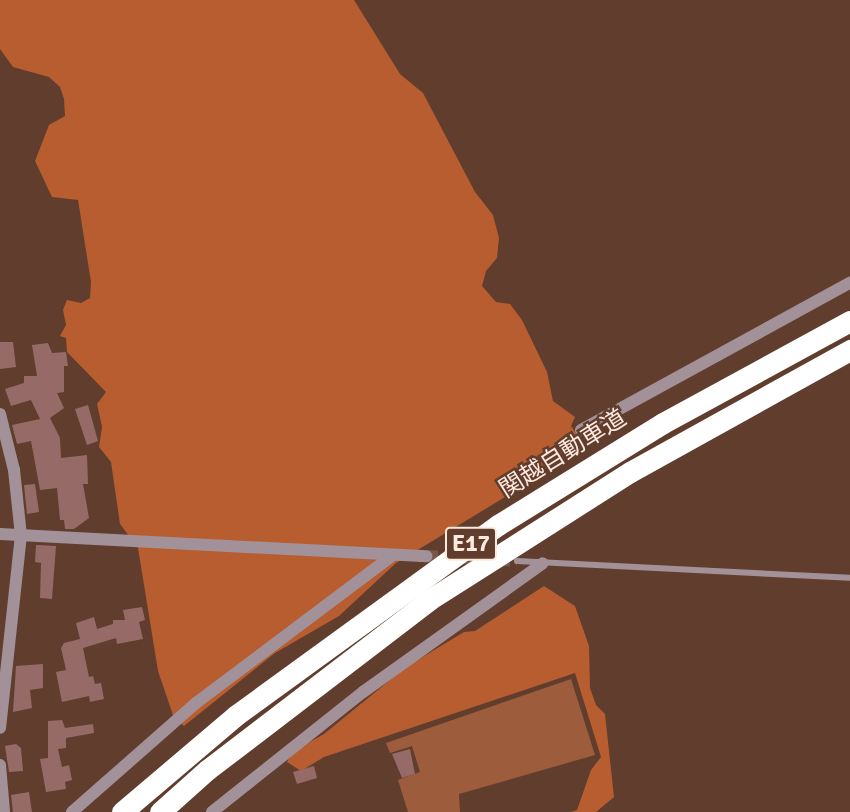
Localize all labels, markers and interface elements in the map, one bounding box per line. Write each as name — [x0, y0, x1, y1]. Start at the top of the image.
street label: 関越自動車道 — [494, 404, 632, 504]
road number: E17 — [445, 524, 497, 564]

